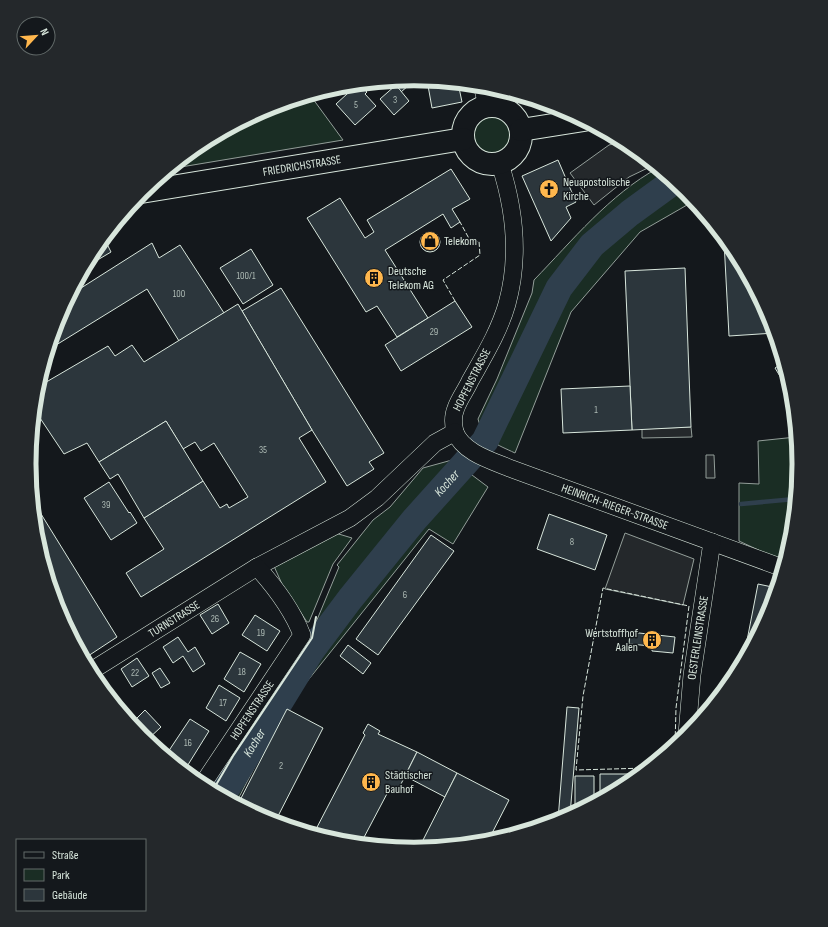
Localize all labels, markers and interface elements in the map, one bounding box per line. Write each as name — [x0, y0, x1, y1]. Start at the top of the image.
north arrow — [16, 16, 56, 56]
text: N — [37, 26, 52, 37]
house number: 3 — [393, 94, 397, 106]
house number: 5 — [354, 99, 358, 111]
street label: FRIEDRICHSTRASSE — [262, 152, 342, 179]
place label: Neuapostolische Kirche — [563, 175, 630, 204]
church icon: Neuapostolische Kirche — [538, 178, 560, 200]
shop icon: Telekom — [419, 230, 441, 252]
place label: Telekom — [444, 234, 477, 249]
place label: Deutsche Telekom AG — [388, 264, 434, 293]
building icon: Deutsche Telekom AG — [363, 267, 385, 289]
house number: 100/1 — [237, 270, 256, 282]
house number: 100 — [173, 288, 185, 300]
house number: 29 — [430, 326, 438, 338]
street label: HOPFENSTRASSE — [450, 346, 494, 414]
house number: 1 — [594, 404, 598, 416]
house number: 35 — [259, 444, 267, 456]
water label: Kocher — [431, 466, 464, 500]
street label: HEINRICH-RIEGER-STRASSE — [559, 480, 670, 533]
house number: 39 — [102, 499, 110, 511]
house number: 8 — [570, 536, 574, 548]
house number: 6 — [403, 589, 407, 601]
street label: OESTERLEINSTRASSE — [684, 595, 711, 680]
street label: TURNSTRASSE — [145, 597, 203, 641]
house number: 26 — [211, 613, 219, 625]
place label: Wertstoffhof Aalen — [585, 626, 639, 655]
house number: 19 — [257, 627, 265, 639]
building icon: Wertstoffhof Aalen — [641, 629, 663, 651]
house number: 18 — [238, 666, 246, 678]
house number: 22 — [131, 667, 139, 679]
street label: HOPFENSTRASSE — [227, 677, 277, 743]
house number: 17 — [219, 697, 227, 709]
water label: Kocher — [240, 725, 270, 760]
house number: 16 — [184, 737, 192, 749]
house number: 2 — [279, 760, 283, 772]
place label: Städtischer Bauhof — [385, 768, 432, 797]
building icon: Städtischer Bauhof — [360, 771, 382, 793]
legend — [16, 839, 146, 911]
text: Straße — [52, 848, 79, 863]
text: Park — [52, 868, 70, 883]
text: Gebäude — [52, 888, 87, 903]

